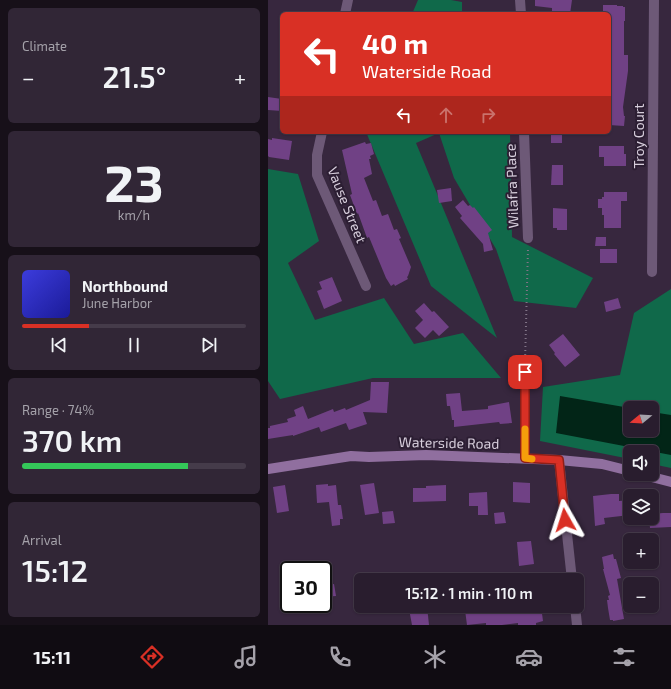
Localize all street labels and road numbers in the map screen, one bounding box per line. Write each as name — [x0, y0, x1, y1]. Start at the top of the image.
street label: Troy Court — [630, 103, 647, 169]
street label: Wilafra Place — [502, 143, 521, 229]
street label: Vause Street — [325, 164, 370, 245]
street label: Waterside Road — [398, 433, 500, 452]

